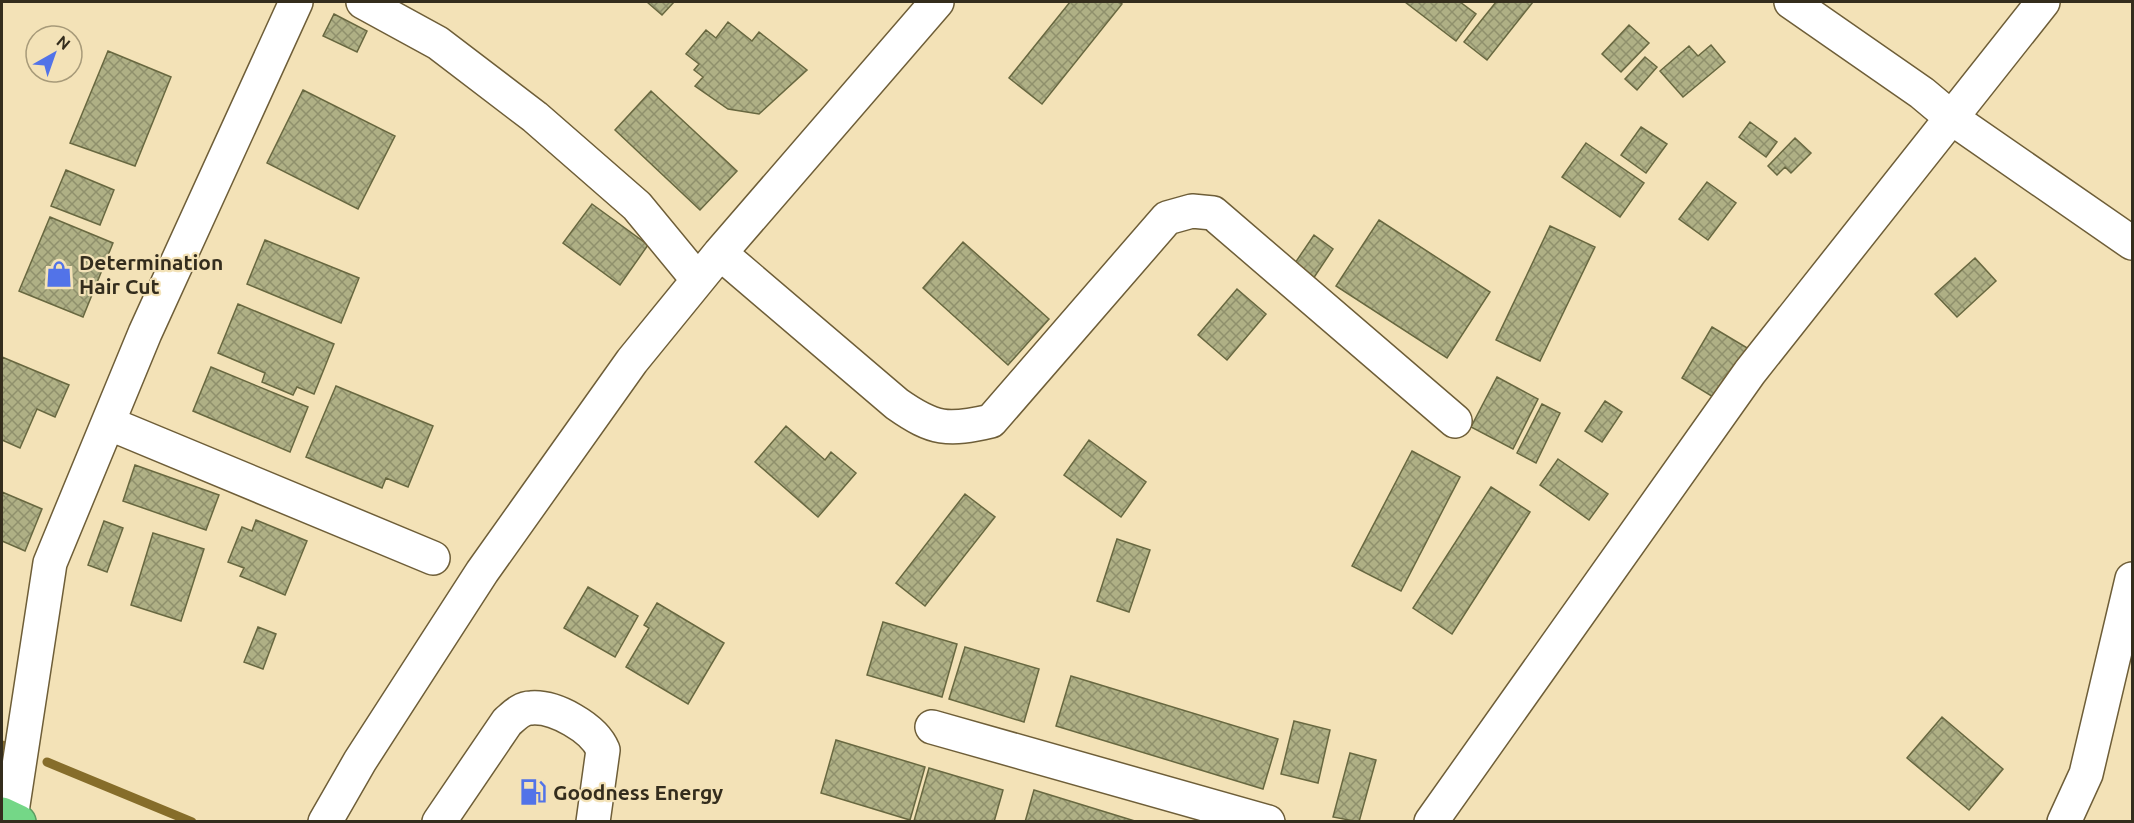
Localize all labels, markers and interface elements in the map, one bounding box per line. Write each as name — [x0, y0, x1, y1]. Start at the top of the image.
north arrow — [24, 24, 84, 84]
text: N — [53, 32, 74, 53]
place label: Determination Hair Cut — [79, 250, 223, 298]
shop icon: Determination Hair Cut — [44, 259, 74, 289]
fuel station icon: Goodness Energy — [518, 777, 548, 807]
place label: Goodness Energy — [553, 780, 723, 804]

